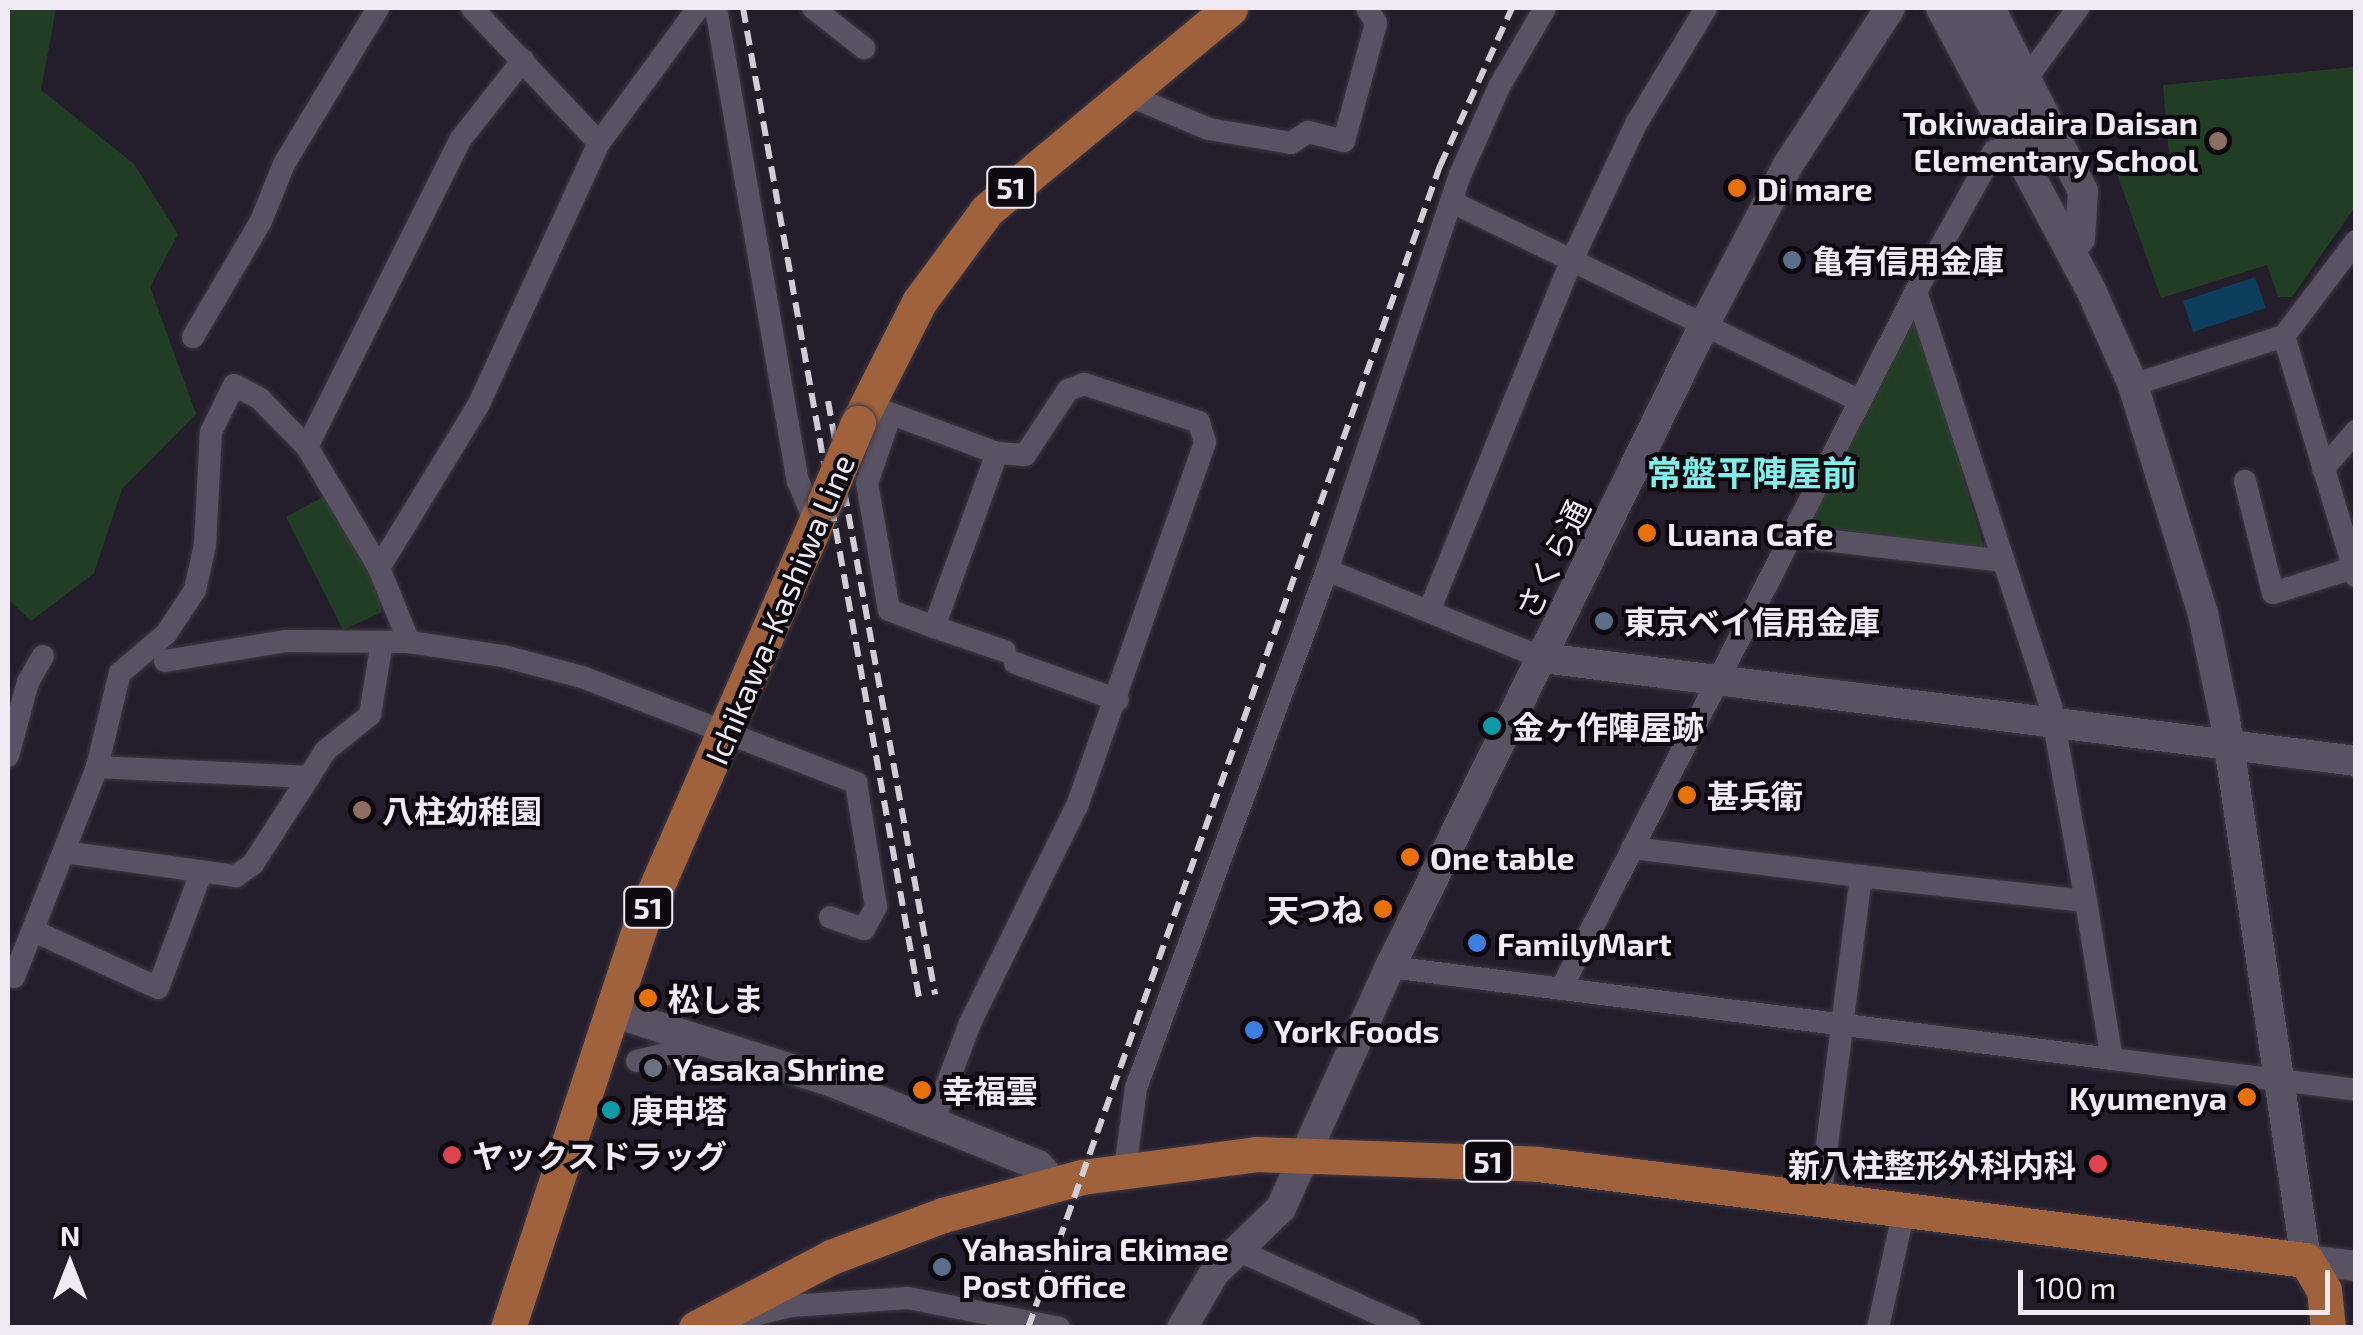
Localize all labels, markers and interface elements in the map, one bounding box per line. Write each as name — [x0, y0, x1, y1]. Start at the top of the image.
place label: Tokiwadaira Daisan Elementary School — [1903, 104, 2198, 179]
marker: Tokiwadaira Daisan Elementary School — [2207, 130, 2229, 152]
road number: 51 — [986, 162, 1036, 212]
place label: Di mare — [1757, 169, 1872, 207]
marker: Di mare — [1726, 177, 1748, 199]
place label: 亀有信用金庫 — [1812, 241, 2004, 279]
marker: 亀有信用金庫 — [1781, 249, 1803, 271]
street label: Ichikawa-Kashiwa Line — [696, 448, 862, 770]
district label: 常盤平陣屋前 — [1647, 451, 1857, 493]
street label: さくら通 — [1507, 493, 1597, 625]
place label: Luana Cafe — [1667, 514, 1834, 552]
marker: Luana Cafe — [1636, 522, 1658, 544]
place label: 東京ベイ信用金庫 — [1624, 602, 1880, 640]
marker: 東京ベイ信用金庫 — [1593, 610, 1615, 632]
place label: 金ヶ作陣屋跡 — [1512, 707, 1704, 745]
marker: 金ヶ作陣屋跡 — [1481, 715, 1503, 737]
place label: 甚兵衛 — [1707, 776, 1803, 814]
marker: 甚兵衛 — [1676, 784, 1698, 806]
place label: 八柱幼稚園 — [382, 791, 542, 829]
marker: 八柱幼稚園 — [351, 799, 373, 821]
place label: One table — [1430, 838, 1575, 876]
marker: One table — [1399, 846, 1421, 868]
road number: 51 — [623, 882, 673, 932]
place label: 天つね — [1267, 890, 1363, 928]
marker: 天つね — [1372, 898, 1394, 920]
place label: FamilyMart — [1497, 924, 1672, 962]
marker: FamilyMart — [1466, 932, 1488, 954]
place label: 松しま — [668, 979, 764, 1017]
marker: 松しま — [637, 987, 659, 1009]
place label: York Foods — [1274, 1011, 1440, 1049]
marker: York Foods — [1243, 1019, 1265, 1041]
place label: Yasaka Shrine — [673, 1049, 885, 1087]
marker: Yasaka Shrine — [642, 1057, 664, 1079]
place label: 幸福雲 — [942, 1071, 1038, 1109]
place label: Kyumenya — [2069, 1078, 2227, 1116]
marker: 幸福雲 — [911, 1079, 933, 1101]
marker: Kyumenya — [2236, 1086, 2258, 1108]
place label: 庚申塔 — [631, 1091, 727, 1129]
marker: 庚申塔 — [600, 1099, 622, 1121]
place label: ヤックスドラッグ — [472, 1136, 728, 1174]
road number: 51 — [1463, 1136, 1513, 1186]
marker: ヤックスドラッグ — [441, 1144, 463, 1166]
place label: 新八柱整形外科内科 — [1788, 1145, 2076, 1183]
marker: 新八柱整形外科内科 — [2085, 1151, 2111, 1177]
north arrow — [20, 1215, 120, 1315]
text: N — [60, 1218, 80, 1252]
place label: Yahashira Ekimae Post Office — [962, 1230, 1229, 1305]
scale bar — [2023, 1250, 2336, 1312]
marker: Yahashira Ekimae Post Office — [931, 1256, 953, 1278]
text: 100 m — [2035, 1269, 2116, 1305]

